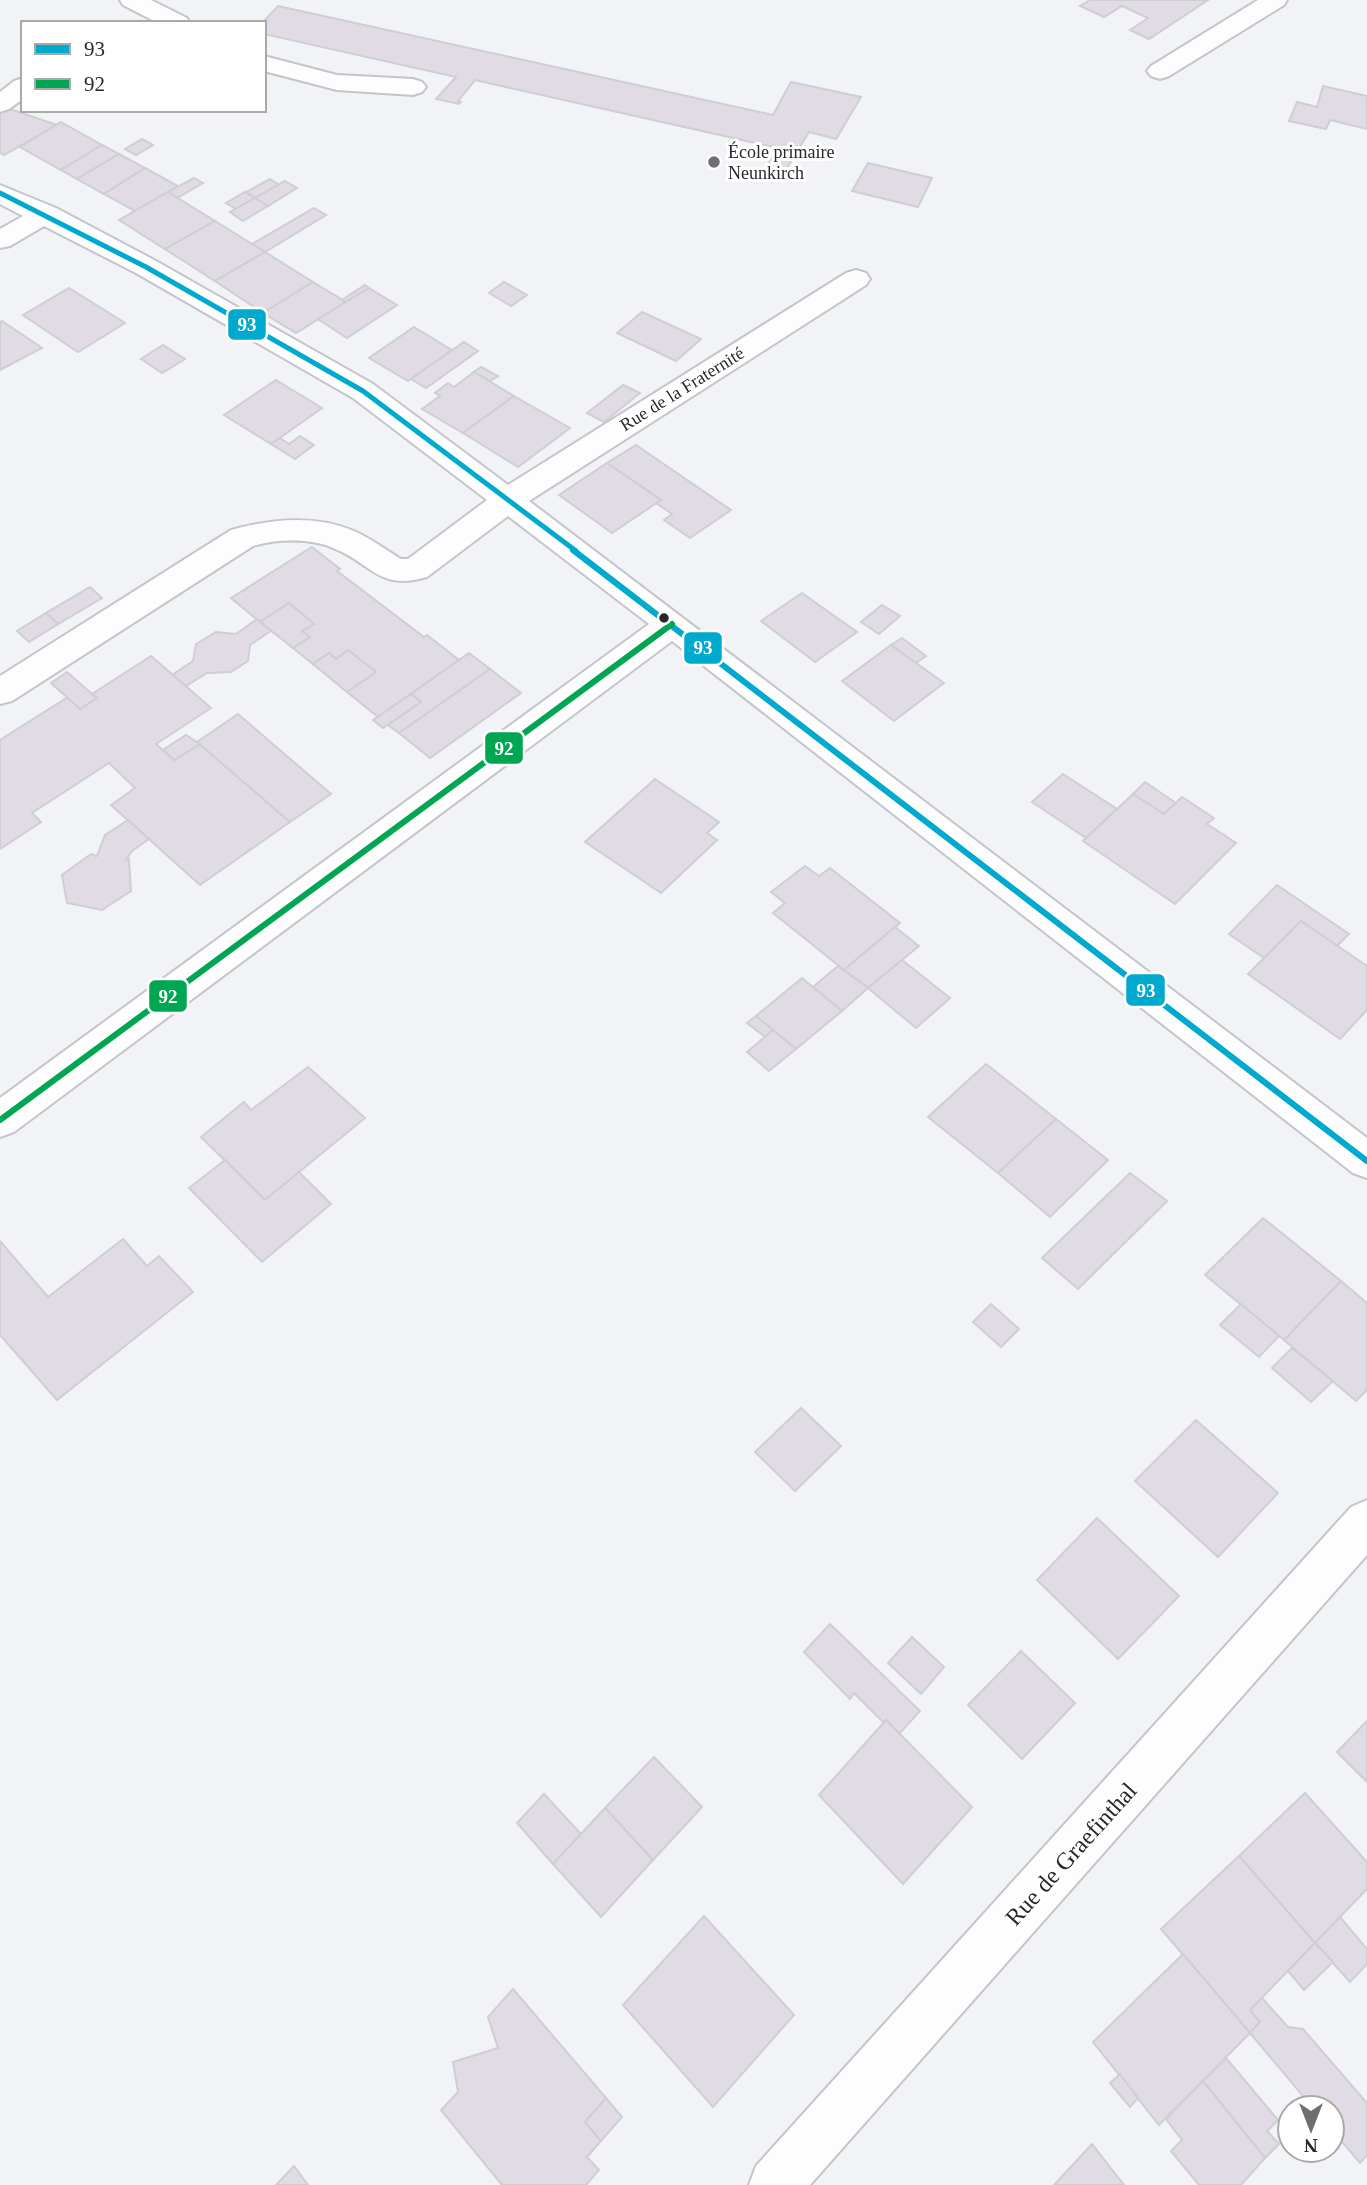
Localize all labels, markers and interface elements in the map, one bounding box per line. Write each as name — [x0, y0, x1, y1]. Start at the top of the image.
legend — [21, 21, 266, 112]
text: 93 — [84, 37, 105, 61]
text: 92 — [84, 72, 105, 96]
place label: École primaire Neunkirch — [728, 141, 834, 183]
marker: École primaire Neunkirch — [706, 154, 722, 170]
line badge: 93 — [227, 308, 267, 341]
text: 93 — [238, 314, 257, 335]
street label: Rue de la Fraternité — [616, 343, 748, 435]
unlabelled marker — [657, 611, 671, 625]
line badge: 93 — [683, 631, 723, 665]
text: 93 — [694, 637, 713, 658]
line badge: 92 — [484, 731, 524, 765]
text: 92 — [495, 738, 514, 759]
line badge: 93 — [1125, 973, 1166, 1007]
line badge: 92 — [148, 979, 188, 1013]
text: 93 — [1137, 980, 1156, 1001]
text: 92 — [159, 986, 178, 1007]
street label: Rue de Graefinthal — [1000, 1777, 1142, 1931]
north arrow — [1276, 2094, 1346, 2164]
text: N — [1304, 2135, 1318, 2156]

